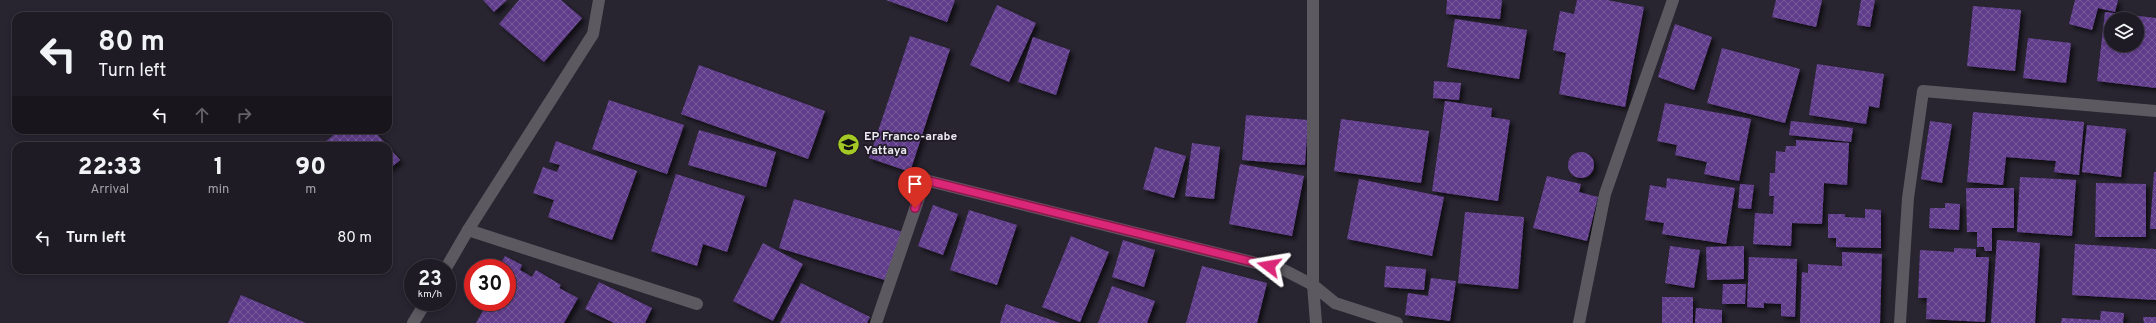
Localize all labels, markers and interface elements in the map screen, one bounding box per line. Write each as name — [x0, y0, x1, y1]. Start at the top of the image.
map controls — [2104, 12, 2144, 52]
button: layers — [2104, 12, 2144, 52]
text: 80 m — [98, 25, 165, 61]
icon: left — [32, 28, 84, 80]
text: Turn left — [98, 60, 166, 83]
icon: left — [149, 104, 171, 126]
icon: ahead — [191, 104, 213, 126]
icon: right — [233, 104, 255, 126]
place label: EP Franco-arabe Yattaya — [864, 129, 957, 159]
school or university icon: EP Franco-arabe Yattaya — [835, 131, 861, 157]
text: 22:33 — [78, 153, 142, 183]
text: 1 — [214, 153, 223, 183]
text: 90 — [295, 153, 326, 183]
pin — [898, 167, 932, 208]
icon: arrive — [904, 173, 926, 195]
text: Arrival — [90, 182, 129, 198]
text: min — [208, 182, 229, 198]
text: m — [305, 182, 316, 198]
icon: left — [32, 227, 54, 249]
text: Turn left — [66, 229, 126, 248]
text: 80 m — [337, 229, 372, 248]
position arrow — [1248, 245, 1290, 287]
speed limit sign: 30 — [464, 259, 516, 311]
text: 23 — [418, 267, 442, 293]
text: km/h — [418, 288, 442, 301]

